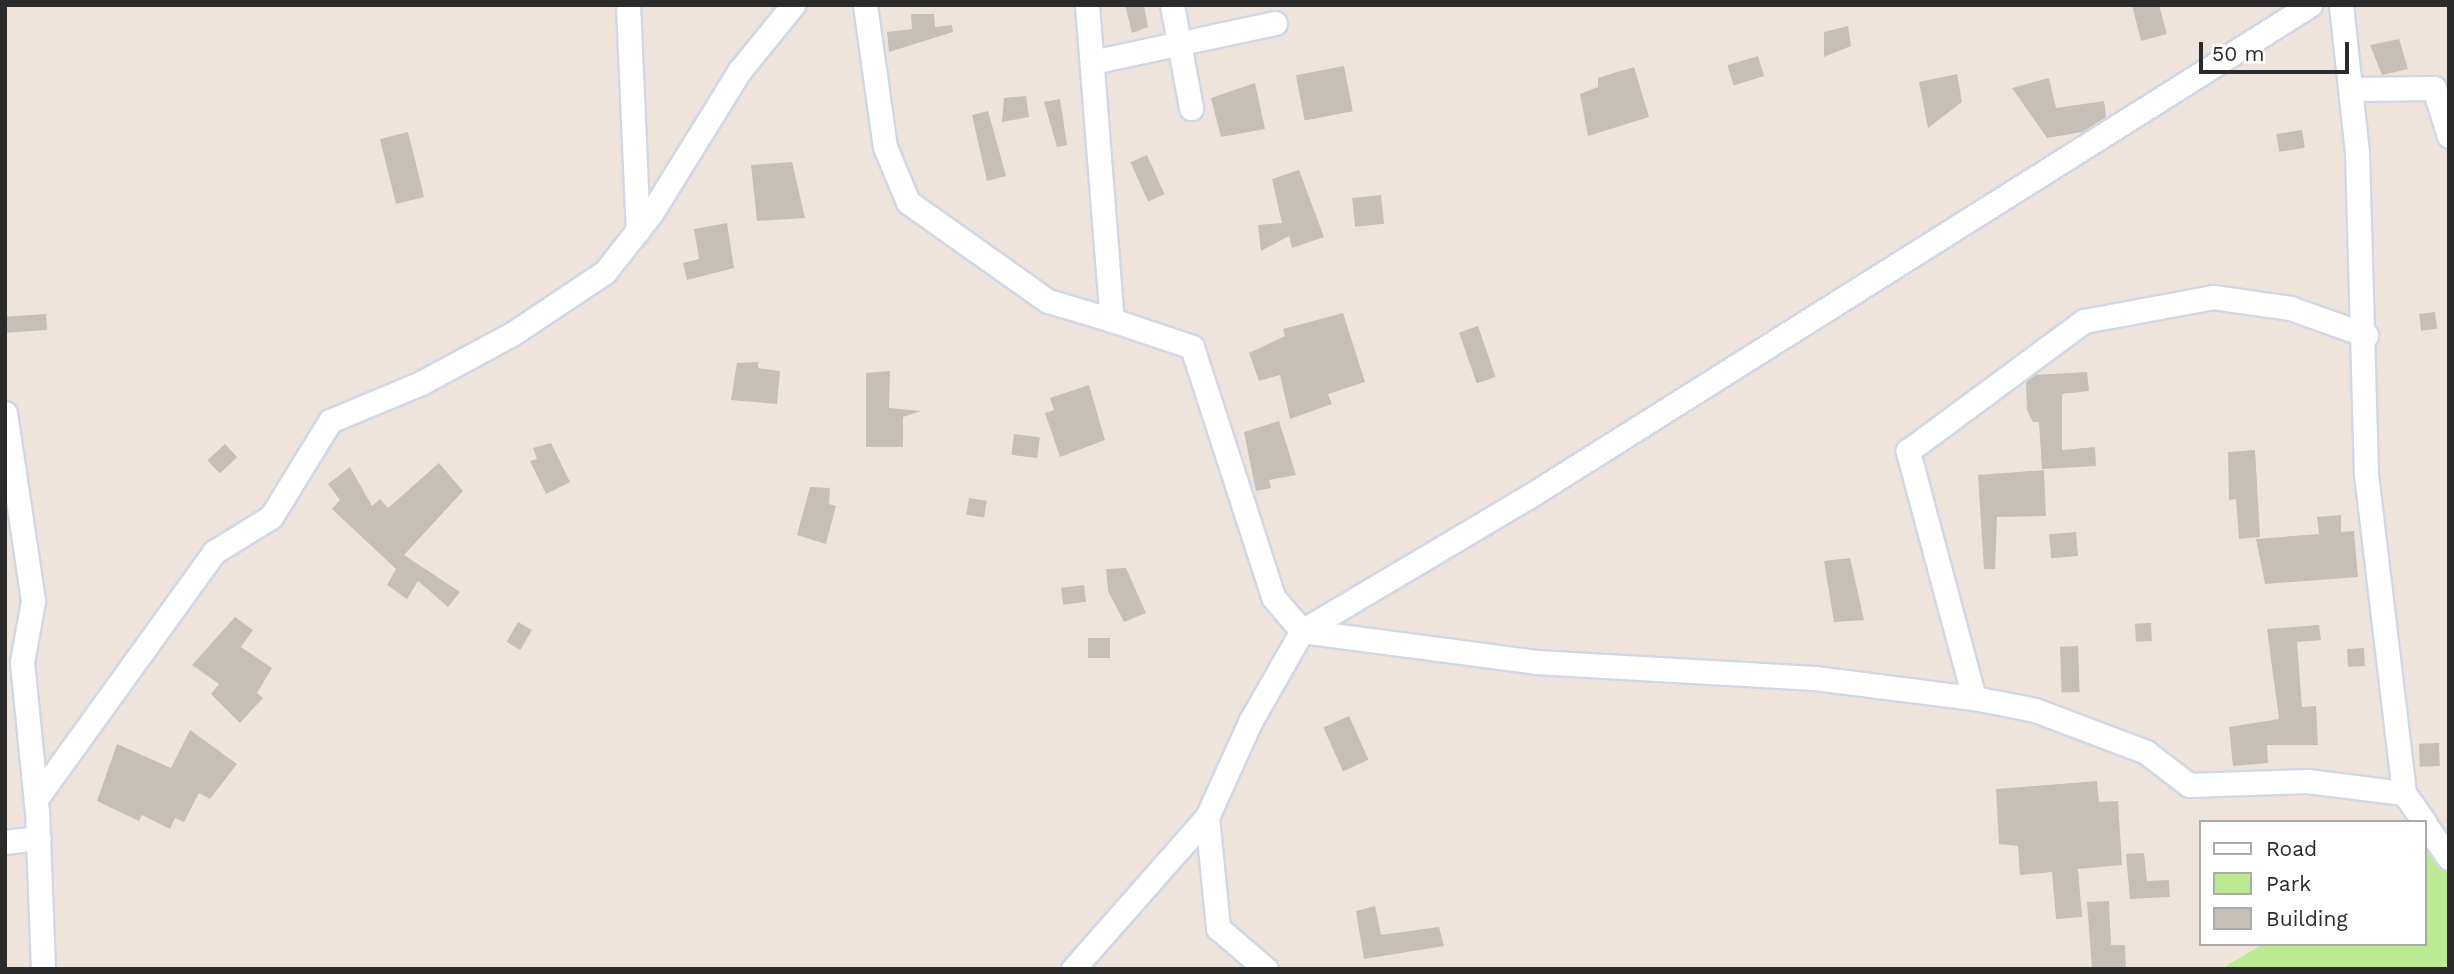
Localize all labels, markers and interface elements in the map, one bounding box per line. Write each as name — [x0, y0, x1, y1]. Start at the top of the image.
scale bar — [2202, 28, 2352, 72]
text: 50 m — [2212, 41, 2264, 66]
legend — [2198, 820, 2426, 946]
text: Road — [2266, 836, 2317, 861]
text: Park — [2266, 871, 2311, 896]
text: Building — [2266, 906, 2348, 931]

